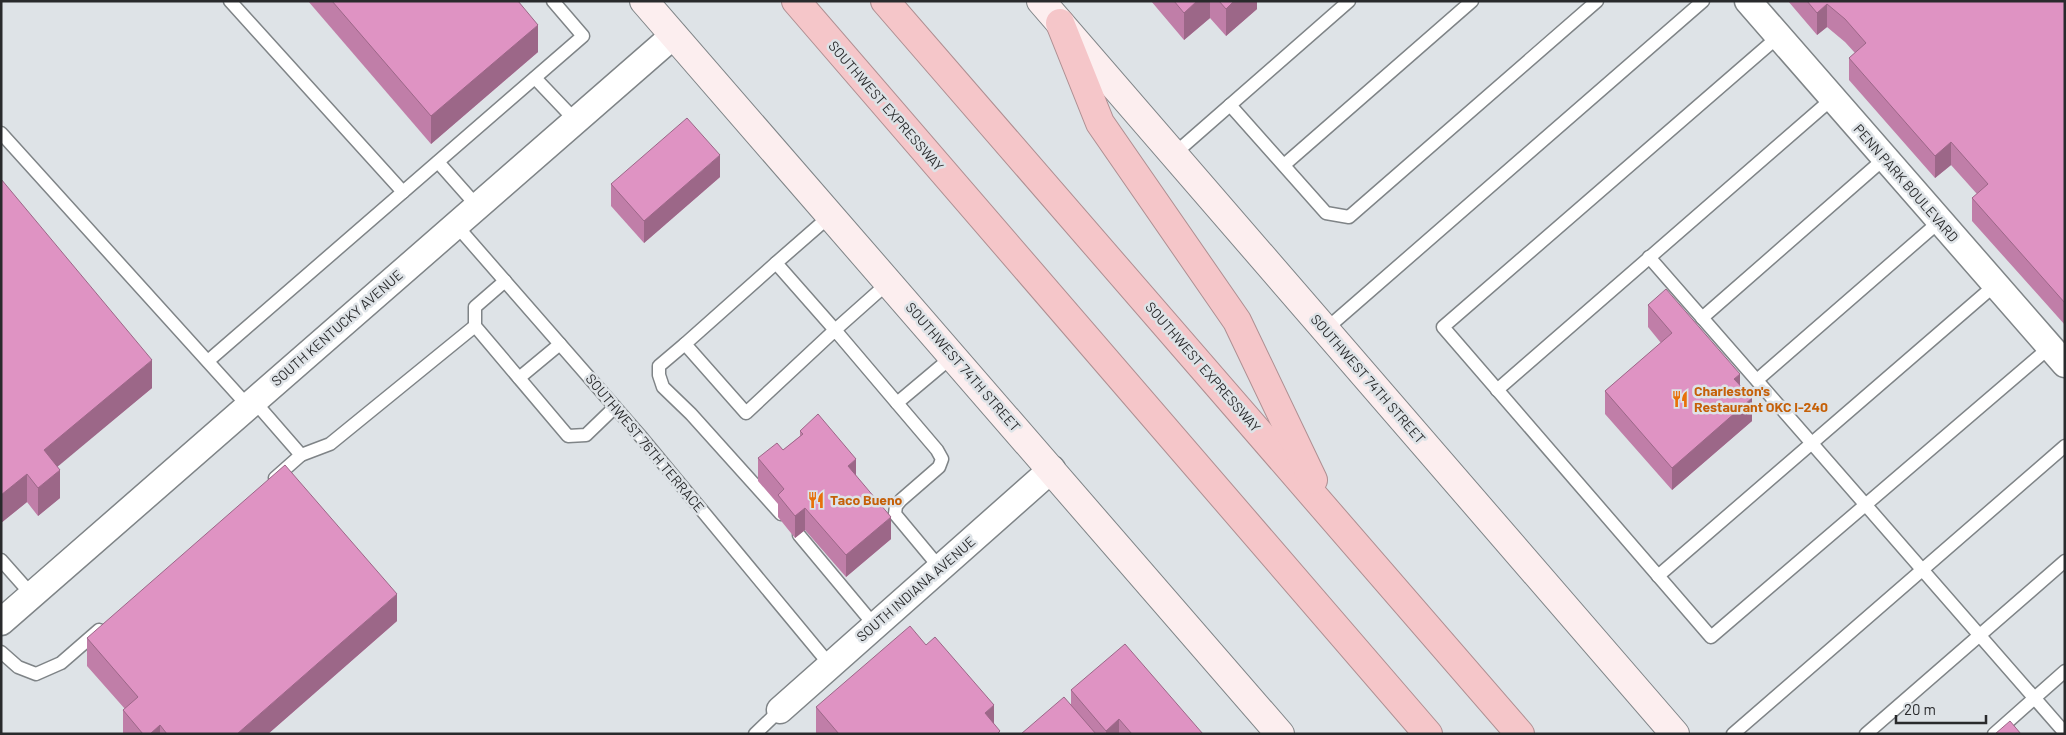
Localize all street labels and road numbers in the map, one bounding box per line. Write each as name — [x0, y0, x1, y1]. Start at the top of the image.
street label: SOUTHWEST EXPRESSWAY — [825, 37, 948, 174]
street label: PENN PARK BOULEVARD — [1851, 120, 1962, 245]
street label: SOUTH KENTUCKY AVENUE — [268, 266, 406, 389]
street label: SOUTHWEST EXPRESSWAY — [1142, 298, 1265, 435]
street label: SOUTHWEST 74TH STREET — [903, 299, 1024, 435]
street label: SOUTHWEST 74TH STREET — [1308, 311, 1429, 447]
street label: SOUTHWEST 76TH TERRACE — [582, 370, 708, 515]
street label: SOUTH INDIANA AVENUE — [853, 532, 978, 645]

